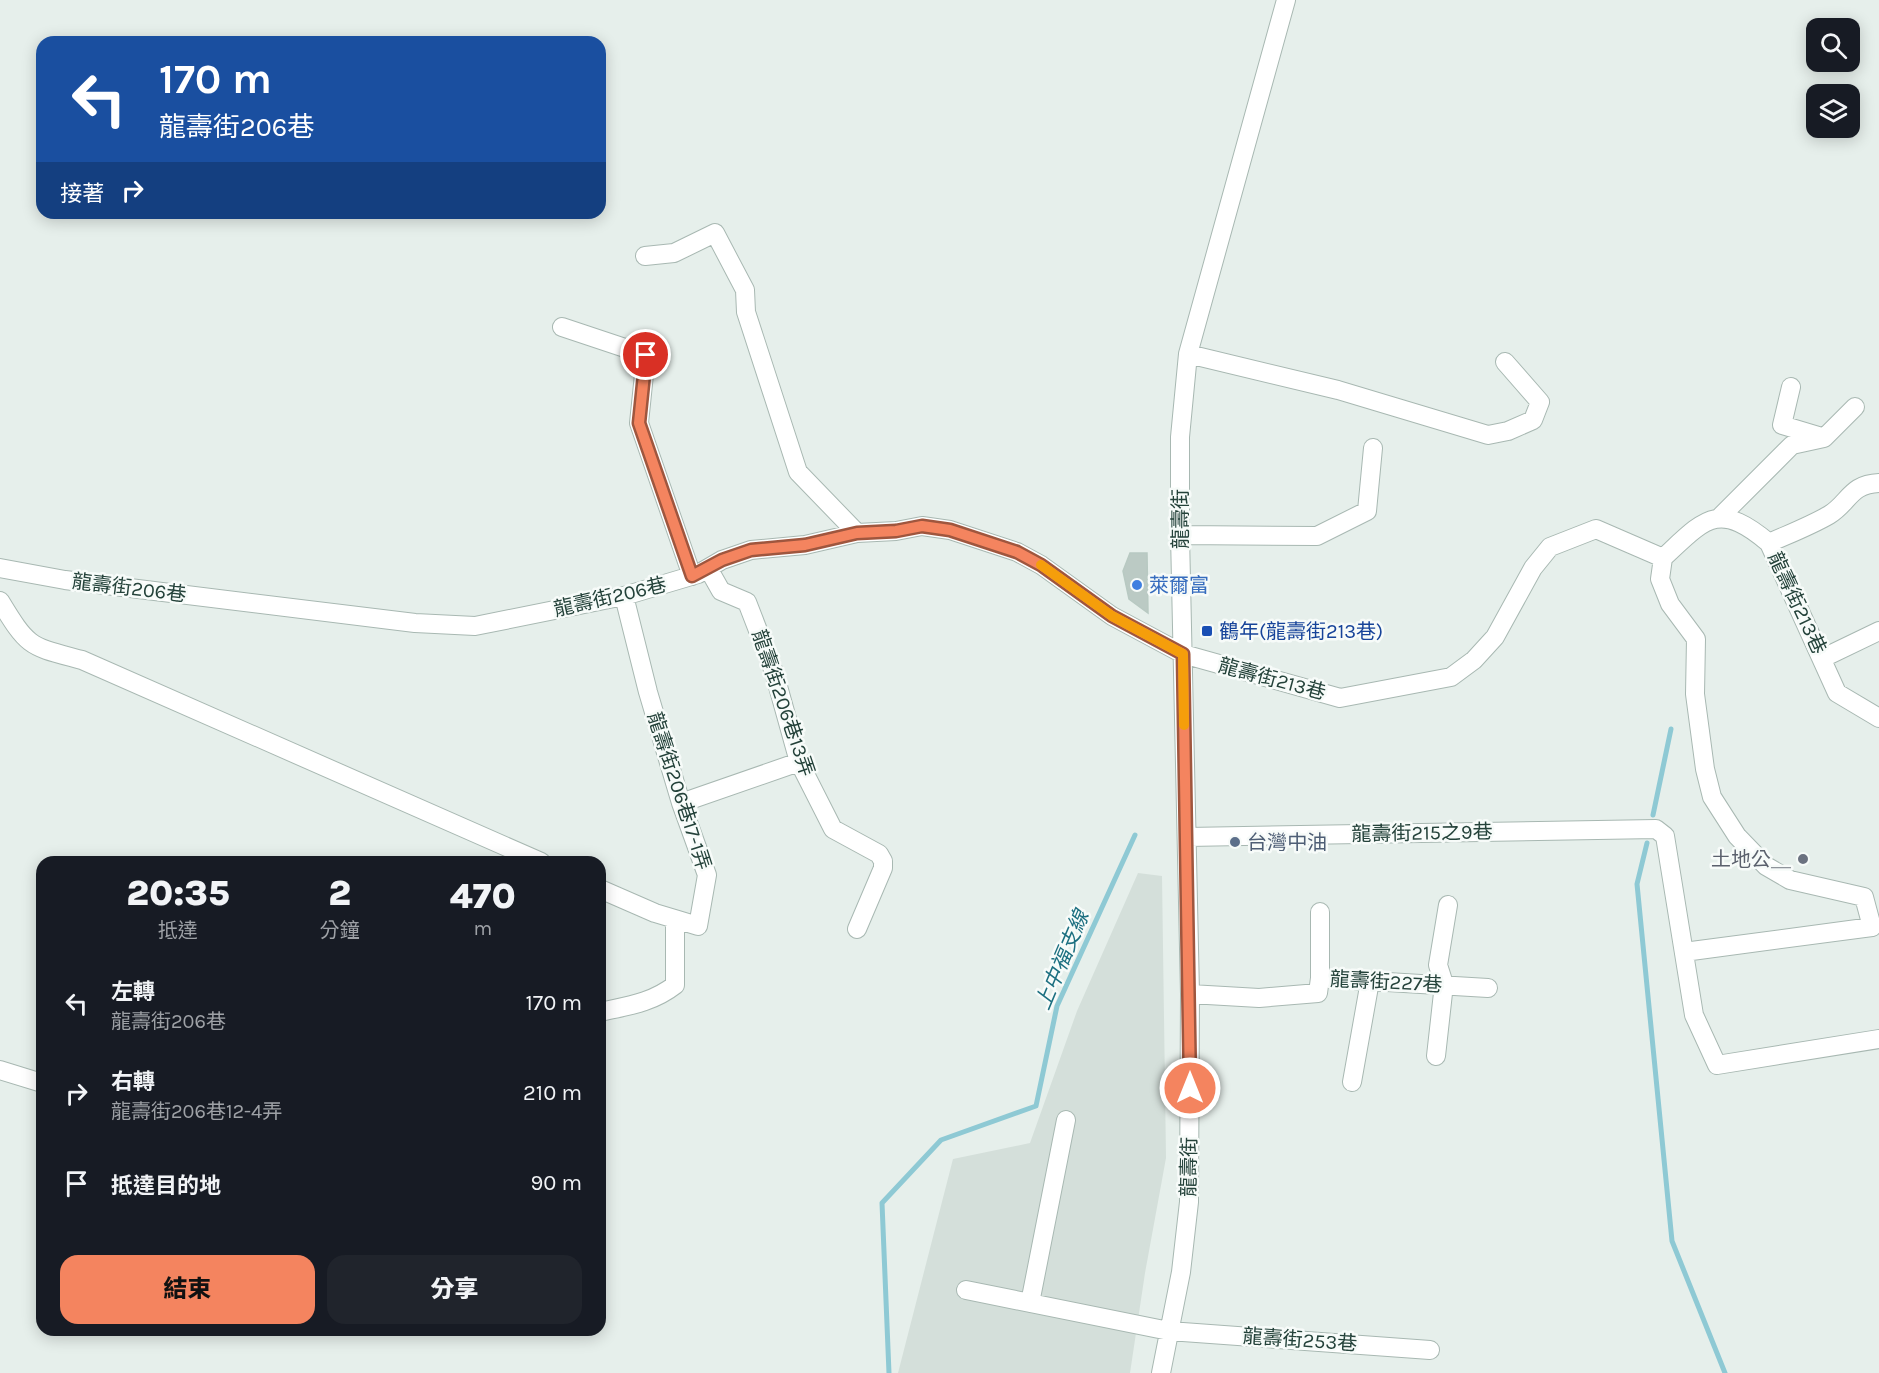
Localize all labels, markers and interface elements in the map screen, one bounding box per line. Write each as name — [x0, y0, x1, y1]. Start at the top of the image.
map controls — [1806, 18, 1860, 138]
button: search — [1806, 18, 1860, 72]
text: 170 m — [159, 54, 272, 104]
icon: left — [60, 60, 138, 138]
button: layers — [1806, 84, 1860, 138]
text: 龍壽街206巷 — [159, 111, 314, 143]
icon: right — [116, 174, 149, 207]
text: 接著 — [60, 181, 104, 207]
pin — [620, 329, 671, 380]
icon: arrive — [629, 338, 662, 371]
street label: 龍壽街 — [1169, 489, 1192, 549]
street label: 龍壽街213巷 — [1763, 548, 1831, 658]
street label: 龍壽街206巷 — [71, 570, 187, 606]
street label: 龍壽街206巷 — [551, 573, 669, 621]
place label: 萊爾富 — [1149, 574, 1209, 597]
marker: 萊爾富 — [1130, 578, 1144, 592]
place label: 鶴年(龍壽街213巷) — [1219, 620, 1383, 643]
marker: 鶴年(龍壽街213巷) — [1200, 624, 1214, 638]
street label: 龍壽街206巷13弄 — [747, 627, 819, 779]
street label: 龍壽街213巷 — [1216, 654, 1328, 704]
street label: 龍壽街206巷17-1弄 — [643, 709, 715, 873]
street label: 龍壽街215之9巷 — [1351, 820, 1493, 846]
place label: 台灣中油 — [1247, 831, 1327, 854]
marker: 台灣中油 — [1228, 835, 1242, 849]
place label: 土地公＿ — [1711, 848, 1791, 871]
marker: 土地公＿ — [1796, 852, 1810, 866]
text: 20:35 — [126, 872, 230, 914]
text: 2 — [328, 872, 351, 914]
text: 470 — [450, 875, 516, 917]
water label: 上中福支線 — [1030, 905, 1094, 1013]
text: m — [473, 917, 492, 940]
text: 抵達 — [158, 919, 198, 942]
text: 分鐘 — [320, 919, 360, 942]
street label: 龍壽街227巷 — [1329, 968, 1443, 996]
text: 左轉 — [111, 979, 155, 1005]
icon: left — [60, 987, 93, 1020]
text: 170 m — [526, 990, 582, 1016]
text: 龍壽街206巷 — [111, 1010, 226, 1033]
position arrow — [1158, 1056, 1222, 1120]
text: 右轉 — [111, 1069, 155, 1095]
icon: right — [60, 1077, 93, 1110]
text: 210 m — [523, 1080, 582, 1106]
text: 龍壽街206巷12-4弄 — [111, 1100, 282, 1123]
street label: 龍壽街 — [1177, 1137, 1201, 1197]
icon: arrive — [60, 1167, 93, 1200]
text: 90 m — [530, 1170, 582, 1196]
text: 抵達目的地 — [111, 1173, 221, 1199]
button: 結束 — [60, 1255, 315, 1324]
button: 分享 — [327, 1255, 582, 1324]
street label: 龍壽街253巷 — [1242, 1325, 1358, 1355]

